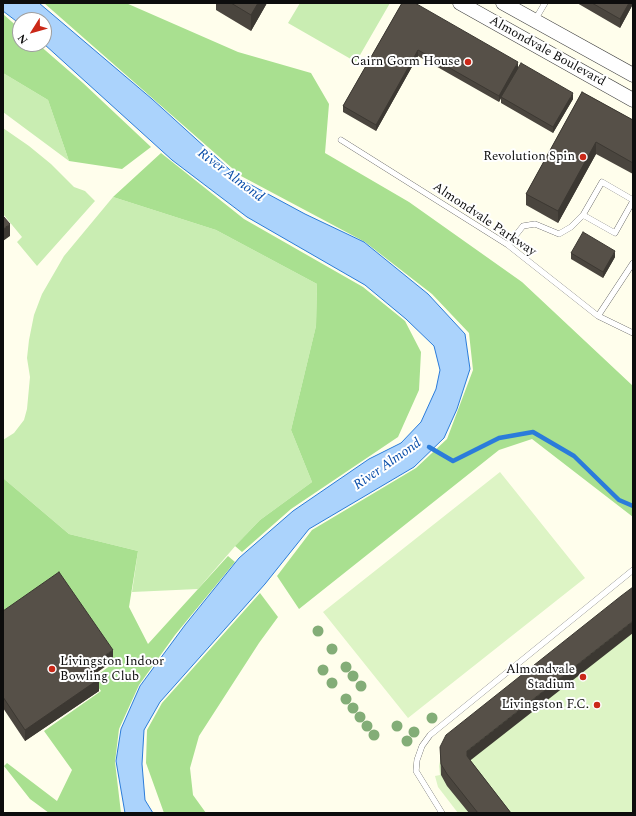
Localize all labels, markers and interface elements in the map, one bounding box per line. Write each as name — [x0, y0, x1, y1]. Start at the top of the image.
north arrow — [12, 12, 52, 52]
street label: Almondvale Boulevard — [486, 14, 608, 90]
text: N — [13, 30, 32, 48]
place label: Cairn Gorm House — [351, 54, 460, 70]
marker: Cairn Gorm House — [463, 57, 473, 67]
water label: River Almond — [194, 146, 266, 206]
place label: Revolution Spin — [483, 149, 575, 165]
marker: Revolution Spin — [578, 152, 588, 162]
street label: Almondvale Parkway — [429, 180, 539, 260]
water label: River Almond — [351, 436, 425, 494]
place label: Livingston Indoor Bowling Club — [60, 654, 164, 685]
place label: Almondvale Stadium — [506, 662, 575, 693]
marker: Livingston Indoor Bowling Club — [47, 664, 57, 674]
marker: Almondvale Stadium — [578, 672, 588, 682]
place label: Livingston F.C. — [501, 697, 589, 713]
marker: Livingston F.C. — [592, 700, 602, 710]

